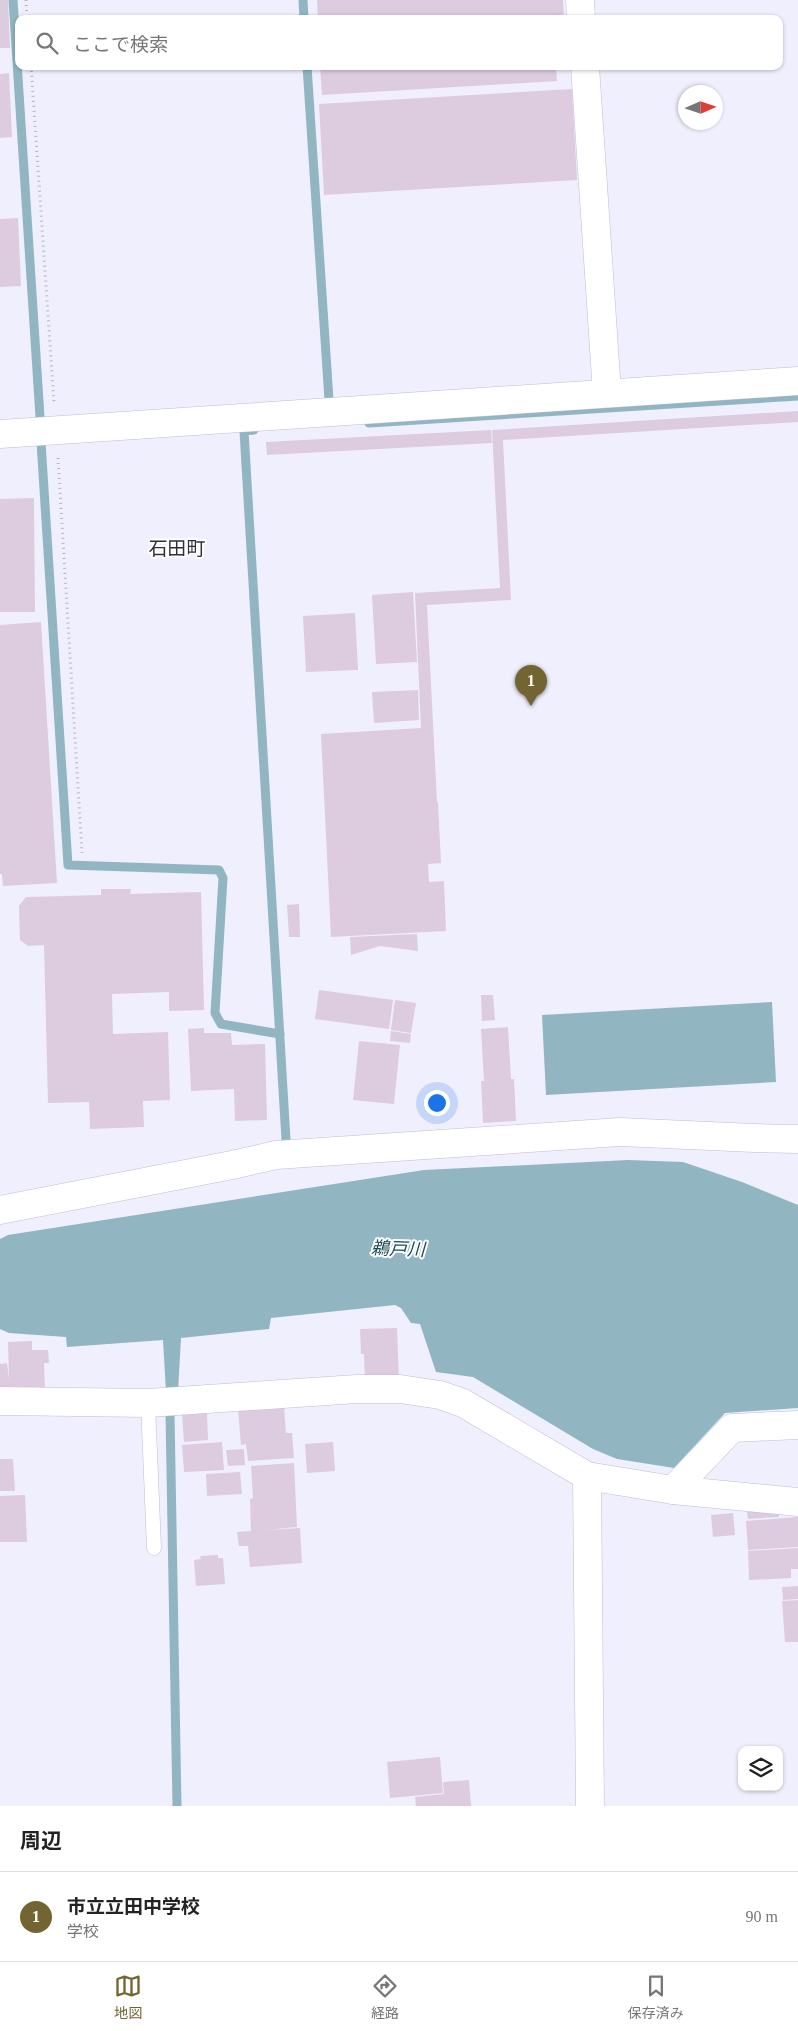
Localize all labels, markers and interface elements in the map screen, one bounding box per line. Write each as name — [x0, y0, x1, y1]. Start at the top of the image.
search box — [15, 15, 783, 70]
icon: search — [33, 29, 61, 57]
text: ここで検索 — [73, 34, 168, 55]
north arrow — [678, 85, 723, 130]
district label: 石田町 — [148, 538, 206, 559]
pin: 1 — [515, 665, 547, 706]
your location — [424, 1090, 450, 1116]
water label: 鵜戸川 — [371, 1238, 427, 1260]
map controls — [738, 1746, 783, 1791]
button: layers — [738, 1746, 783, 1791]
text: 周辺 — [20, 1829, 62, 1853]
text: 市立立田中学校 — [67, 1896, 200, 1917]
text: 1 — [32, 1908, 40, 1925]
text: 90 m — [746, 1908, 778, 1925]
text: 学校 — [67, 1923, 99, 1940]
tab: 地図 — [114, 1972, 142, 2022]
tab: 経路 — [371, 1972, 399, 2022]
tab: 保存済み — [628, 1972, 684, 2022]

